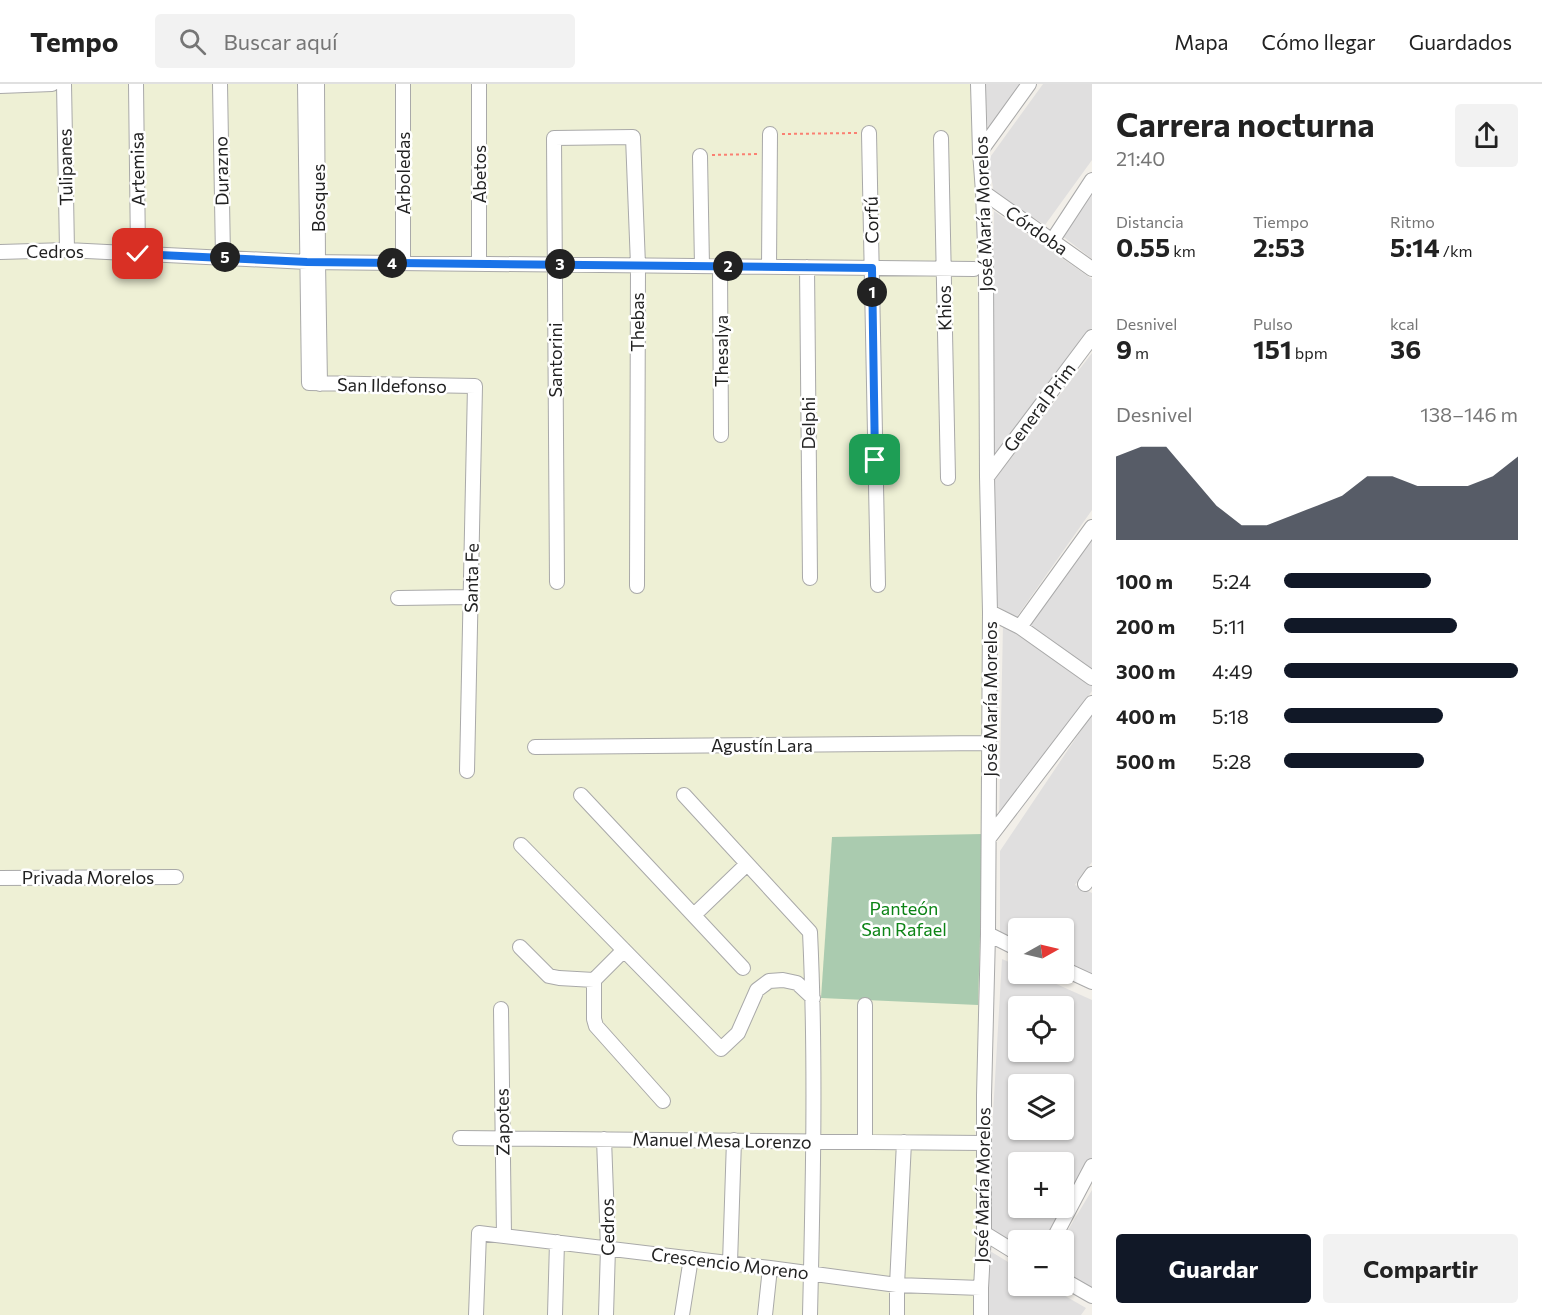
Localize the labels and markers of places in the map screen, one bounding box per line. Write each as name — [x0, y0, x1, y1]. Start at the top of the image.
pin — [112, 228, 163, 279]
pin: 5 — [210, 242, 240, 272]
pin: 4 — [377, 248, 407, 278]
pin: 3 — [545, 249, 575, 279]
pin: 2 — [713, 251, 743, 281]
pin: 1 — [857, 277, 887, 307]
pin — [849, 434, 900, 485]

